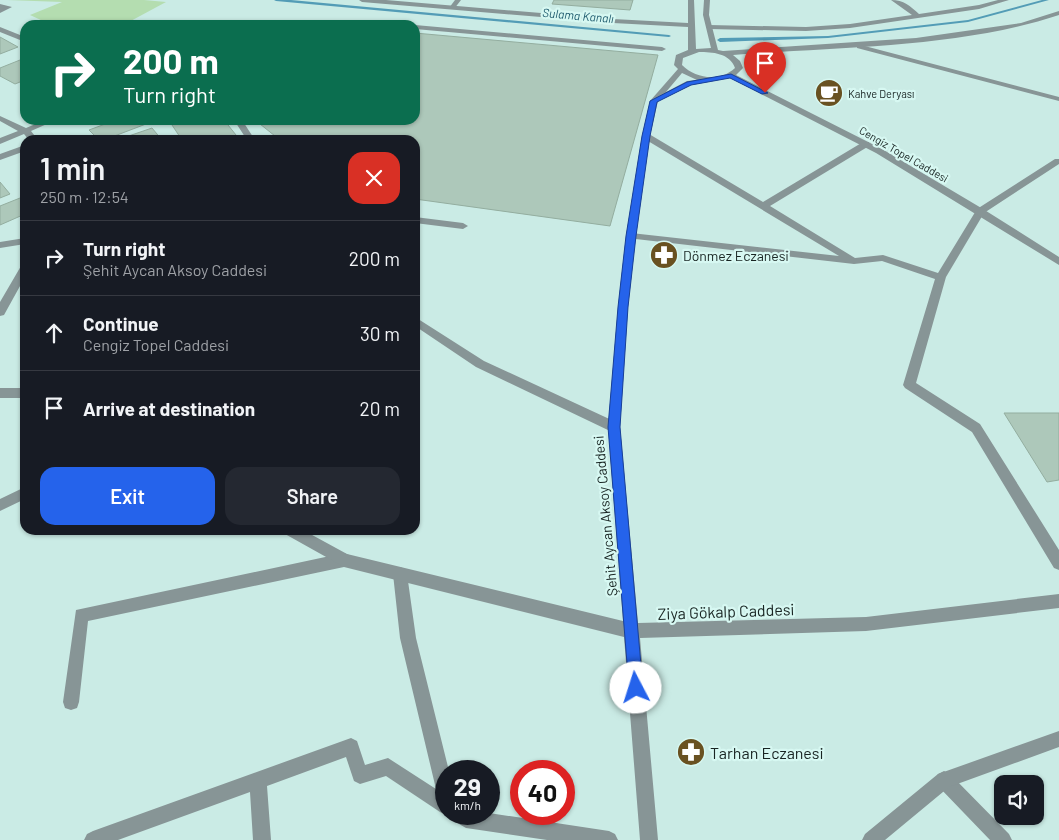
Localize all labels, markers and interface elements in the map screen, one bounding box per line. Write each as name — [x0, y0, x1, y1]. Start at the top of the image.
water label: Sulama Kanalı — [542, 5, 615, 25]
text: 200 m — [123, 39, 219, 81]
icon: right — [40, 40, 105, 105]
pin — [744, 42, 786, 93]
icon: arrive — [751, 49, 779, 77]
cafe icon: Kahve Deryası — [814, 78, 844, 108]
text: Turn right — [123, 81, 216, 107]
place label: Kahve Deryası — [848, 87, 914, 100]
street label: Cengiz Topel Caddesi — [857, 123, 951, 185]
text: 1 min — [40, 150, 105, 186]
button: close — [348, 152, 400, 204]
text: 250 m · 12:54 — [40, 187, 129, 206]
text: Turn right — [83, 237, 165, 260]
pharmacy icon: Dönmez Eczanesi — [649, 240, 679, 270]
icon: right — [40, 244, 68, 272]
text: 200 m — [349, 247, 400, 270]
place label: Dönmez Eczanesi — [683, 247, 789, 264]
text: Şehit Aycan Aksoy Caddesi — [83, 260, 267, 279]
text: Continue — [83, 312, 159, 335]
icon: ahead — [40, 319, 68, 347]
text: 30 m — [360, 322, 400, 345]
text: Cengiz Topel Caddesi — [83, 335, 229, 354]
icon: arrive — [40, 394, 68, 422]
text: Arrive at destination — [83, 397, 255, 420]
text: 20 m — [360, 397, 400, 420]
street label: Şehit Aycan Aksoy Caddesi — [590, 435, 620, 597]
button: Exit — [40, 467, 215, 525]
button: Share — [225, 467, 400, 525]
street label: Ziya Gökalp Caddesi — [657, 599, 795, 623]
position arrow — [609, 661, 661, 713]
pharmacy icon: Tarhan Eczanesi — [676, 737, 706, 767]
place label: Tarhan Eczanesi — [710, 743, 824, 762]
speed limit sign: 40 — [510, 760, 575, 825]
text: 29 — [454, 771, 481, 801]
map controls — [994, 775, 1044, 825]
button: sound — [994, 775, 1044, 825]
text: km/h — [454, 798, 481, 812]

